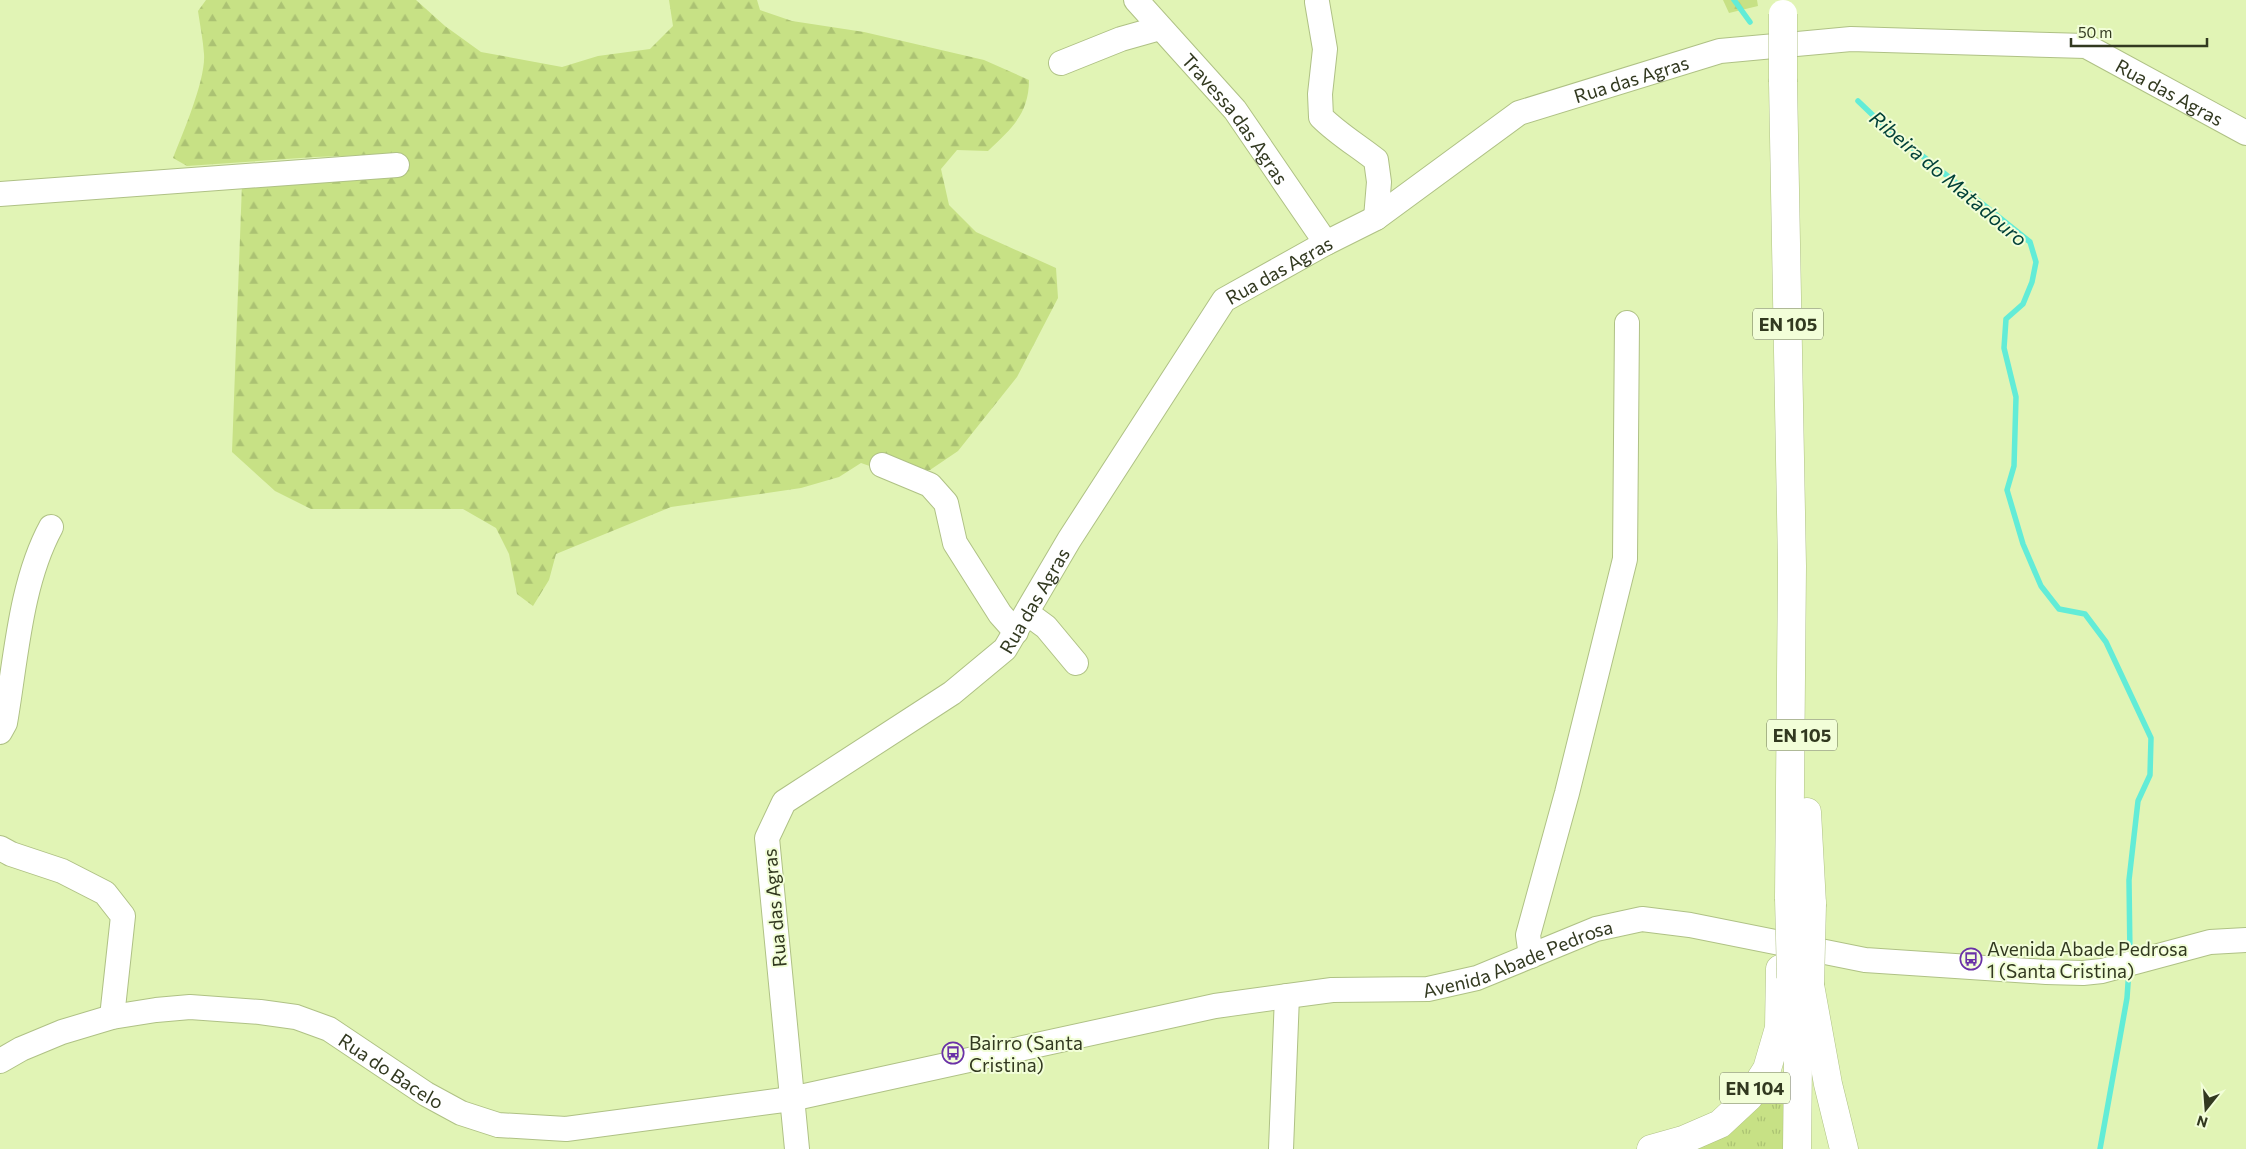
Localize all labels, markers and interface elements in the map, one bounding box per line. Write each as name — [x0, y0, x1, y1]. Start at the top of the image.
scale bar — [2071, 15, 2207, 47]
text: 50 m — [2078, 23, 2112, 41]
street label: Travessa das Agras — [1178, 48, 1294, 188]
street label: Rua das Agras — [1571, 50, 1691, 107]
street label: Rua das Agras — [2112, 53, 2228, 130]
water label: Ribeira do Matadouro — [1866, 105, 2033, 251]
street label: Rua das Agras — [1221, 230, 1336, 309]
road number: EN 105 — [1753, 308, 1823, 339]
street label: Rua das Agras — [994, 543, 1074, 657]
road number: EN 105 — [1767, 720, 1837, 750]
street label: Rua das Agras — [757, 848, 791, 968]
street label: Avenida Abade Pedrosa — [1420, 914, 1615, 1001]
place label: Avenida Abade Pedrosa 1 (Santa Cristina) — [1987, 937, 2188, 982]
bus stop icon: Avenida Abade Pedrosa 1 (Santa Cristina) — [1959, 947, 1983, 971]
street label: Rua do Bacelo — [335, 1028, 448, 1113]
place label: Bairro (Santa Cristina) — [969, 1031, 1083, 1076]
bus stop icon: Bairro (Santa Cristina) — [941, 1041, 965, 1065]
road number: EN 104 — [1720, 1072, 1790, 1104]
north arrow — [2181, 1084, 2231, 1134]
text: N — [2195, 1112, 2210, 1132]

